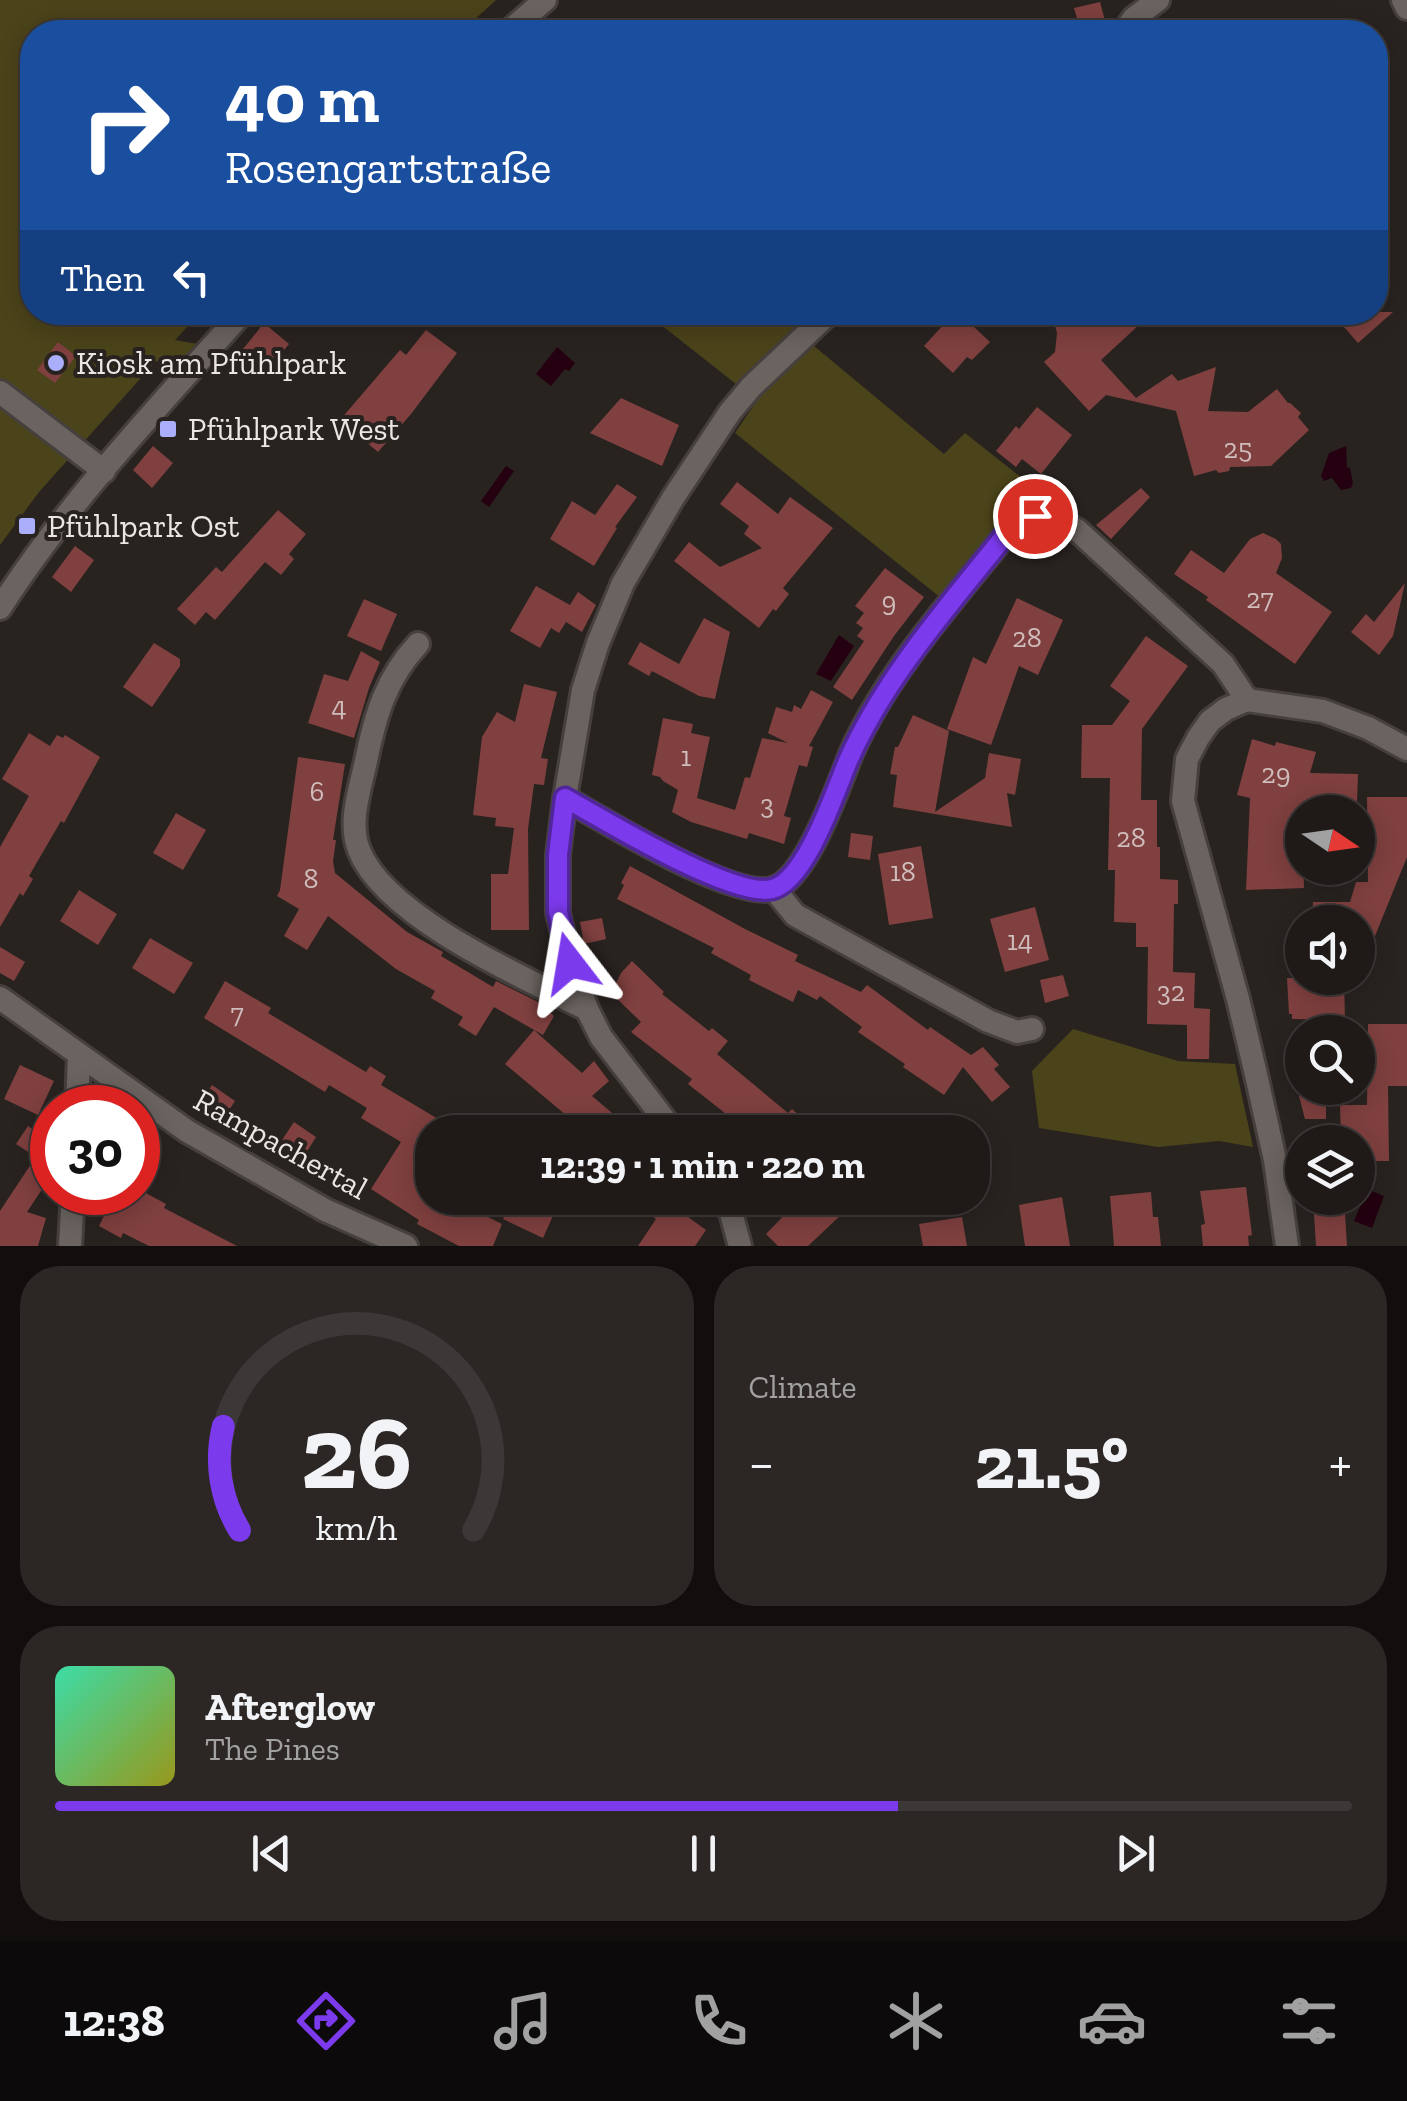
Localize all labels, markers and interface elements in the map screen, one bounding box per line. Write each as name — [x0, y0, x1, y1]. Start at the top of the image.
text: 40 m — [225, 56, 380, 140]
icon: right — [60, 60, 190, 190]
text: Rosengartstraße — [225, 141, 551, 195]
icon: left — [164, 250, 219, 305]
text: Then — [60, 255, 144, 301]
place label: Kiosk am Pfühlpark — [76, 344, 346, 382]
marker: Kiosk am Pfühlpark — [45, 352, 67, 374]
place label: Pfühlpark West — [188, 410, 400, 448]
marker: Pfühlpark West — [157, 418, 179, 440]
house number: 25 — [1224, 432, 1252, 465]
pin — [993, 474, 1078, 559]
icon: arrive — [1008, 489, 1063, 544]
place label: Pfühlpark Ost — [47, 507, 240, 545]
marker: Pfühlpark Ost — [16, 515, 38, 537]
house number: 27 — [1246, 582, 1274, 615]
house number: 9 — [882, 585, 896, 618]
house number: 28 — [1012, 621, 1042, 654]
house number: 4 — [331, 690, 347, 723]
house number: 1 — [681, 740, 692, 773]
house number: 29 — [1261, 757, 1291, 790]
house number: 6 — [310, 775, 324, 808]
house number: 3 — [760, 788, 774, 821]
north arrow — [1285, 795, 1375, 885]
map controls — [1285, 795, 1375, 1215]
house number: 28 — [1116, 821, 1146, 854]
house number: 18 — [890, 855, 916, 888]
house number: 8 — [303, 862, 319, 895]
button: sound — [1285, 905, 1375, 995]
position arrow — [518, 911, 622, 1015]
house number: 14 — [1007, 924, 1033, 957]
house number: 32 — [1157, 975, 1185, 1008]
house number: 7 — [230, 997, 244, 1030]
button: search — [1285, 1015, 1375, 1105]
street label: Rampachertal — [187, 1081, 375, 1207]
speed limit sign: 30 — [30, 1085, 160, 1215]
button: layers — [1285, 1125, 1375, 1215]
text: 12:39 · 1 min · 220 m — [540, 1142, 865, 1188]
text: Climate — [749, 1368, 857, 1406]
text: 26 — [301, 1390, 413, 1515]
text: 21.5° — [975, 1417, 1129, 1507]
text: − — [749, 1430, 774, 1496]
text: + — [1329, 1430, 1352, 1496]
text: km/h — [316, 1506, 398, 1549]
text: Afterglow — [205, 1684, 375, 1730]
text: The Pines — [205, 1730, 340, 1768]
icon: previous — [244, 1826, 299, 1881]
icon: pause — [676, 1826, 731, 1881]
icon: next — [1108, 1826, 1163, 1881]
icon: directions — [291, 1986, 361, 2056]
icon: music — [488, 1986, 558, 2056]
icon: phone — [684, 1986, 754, 2056]
icon: climate — [881, 1986, 951, 2056]
icon: car — [1077, 1986, 1147, 2056]
icon: filters — [1274, 1986, 1344, 2056]
text: 12:38 — [63, 1994, 165, 2048]

